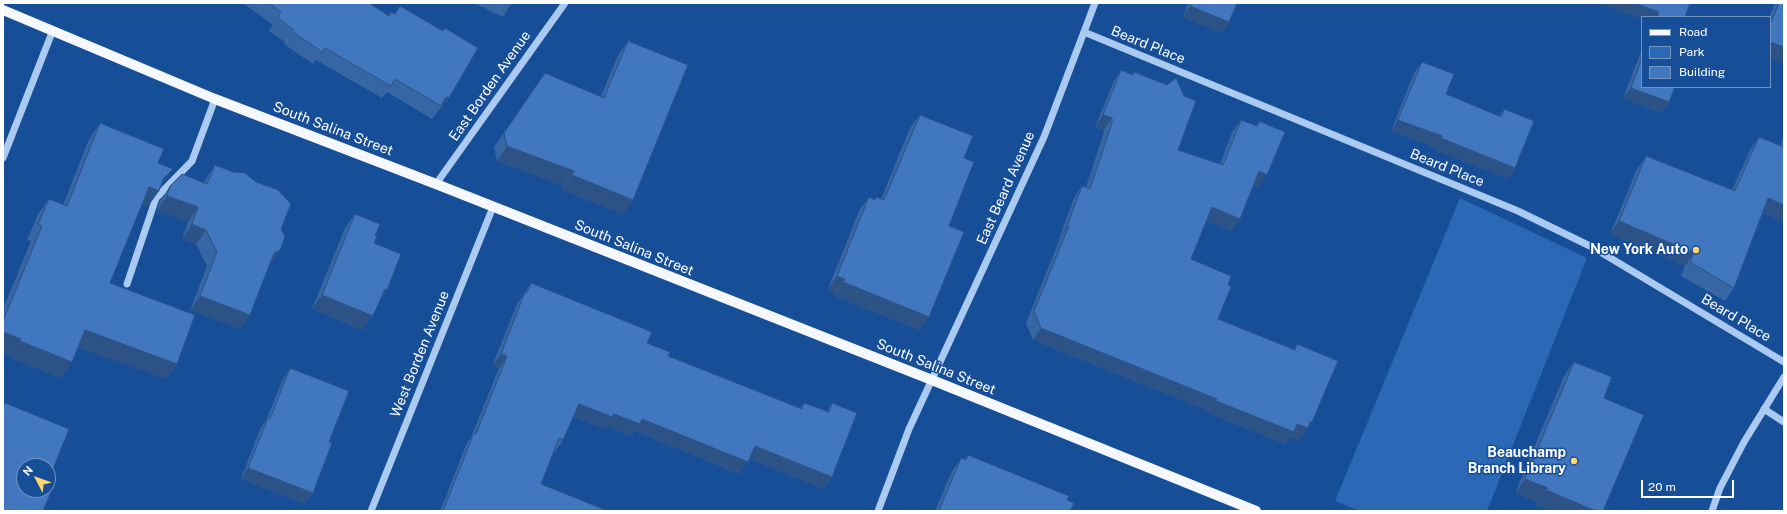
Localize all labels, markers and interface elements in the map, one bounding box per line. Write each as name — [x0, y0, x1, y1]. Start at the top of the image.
legend — [1641, 16, 1771, 88]
street label: Beard Place — [1108, 23, 1188, 67]
text: Road — [1679, 25, 1707, 39]
street label: East Borden Avenue — [446, 28, 534, 144]
text: Park — [1679, 45, 1705, 59]
text: Building — [1679, 65, 1725, 79]
street label: South Salina Street — [271, 98, 395, 160]
street label: East Beard Avenue — [973, 129, 1039, 247]
street label: Beard Place — [1407, 146, 1487, 190]
street label: South Salina Street — [572, 216, 696, 280]
place label: New York Auto — [1590, 242, 1688, 258]
marker: New York Auto — [1691, 245, 1701, 255]
street label: West Borden Avenue — [387, 288, 453, 420]
street label: Beard Place — [1698, 291, 1774, 345]
street label: South Salina Street — [874, 335, 998, 399]
place label: Beauchamp Branch Library — [1468, 445, 1566, 478]
marker: Beauchamp Branch Library — [1569, 456, 1579, 466]
north arrow — [16, 458, 56, 498]
text: N — [20, 464, 35, 478]
scale bar — [1643, 472, 1736, 498]
text: 20 m — [1648, 480, 1676, 494]

